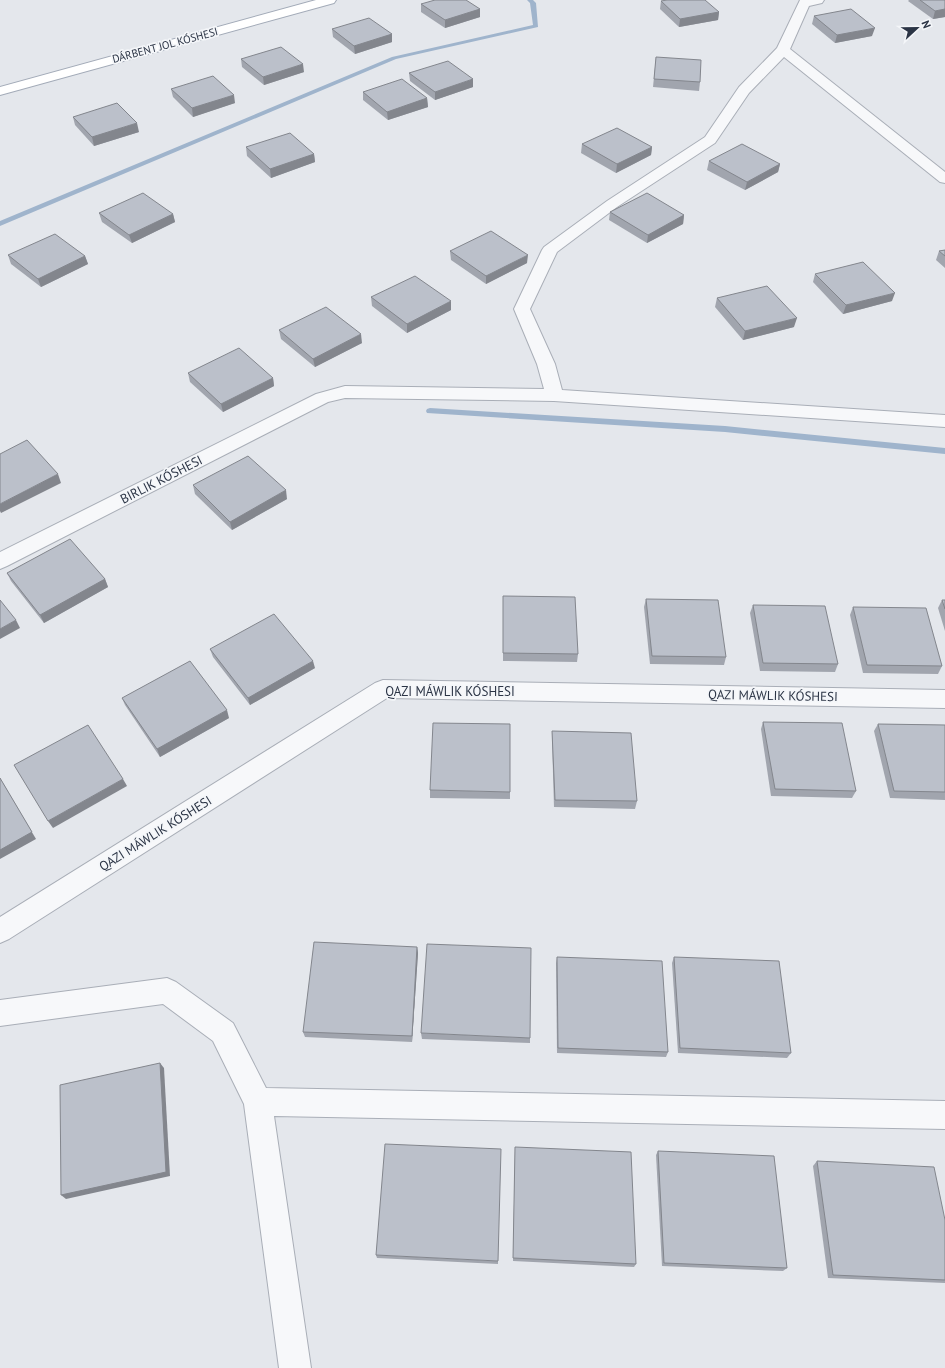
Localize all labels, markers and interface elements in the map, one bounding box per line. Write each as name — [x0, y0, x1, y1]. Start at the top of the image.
north arrow — [897, 8, 937, 48]
text: N — [918, 18, 934, 30]
street label: DÁRBENT JOL KÓSHESI — [111, 24, 219, 66]
street label: BIRLIK KÓSHESI — [117, 451, 205, 507]
street label: QAZI MÁWLIK KÓSHESI — [385, 683, 515, 700]
street label: QAZI MÁWLIK KÓSHESI — [708, 686, 838, 705]
street label: QAZI MÁWLIK KÓSHESI — [96, 792, 215, 875]

